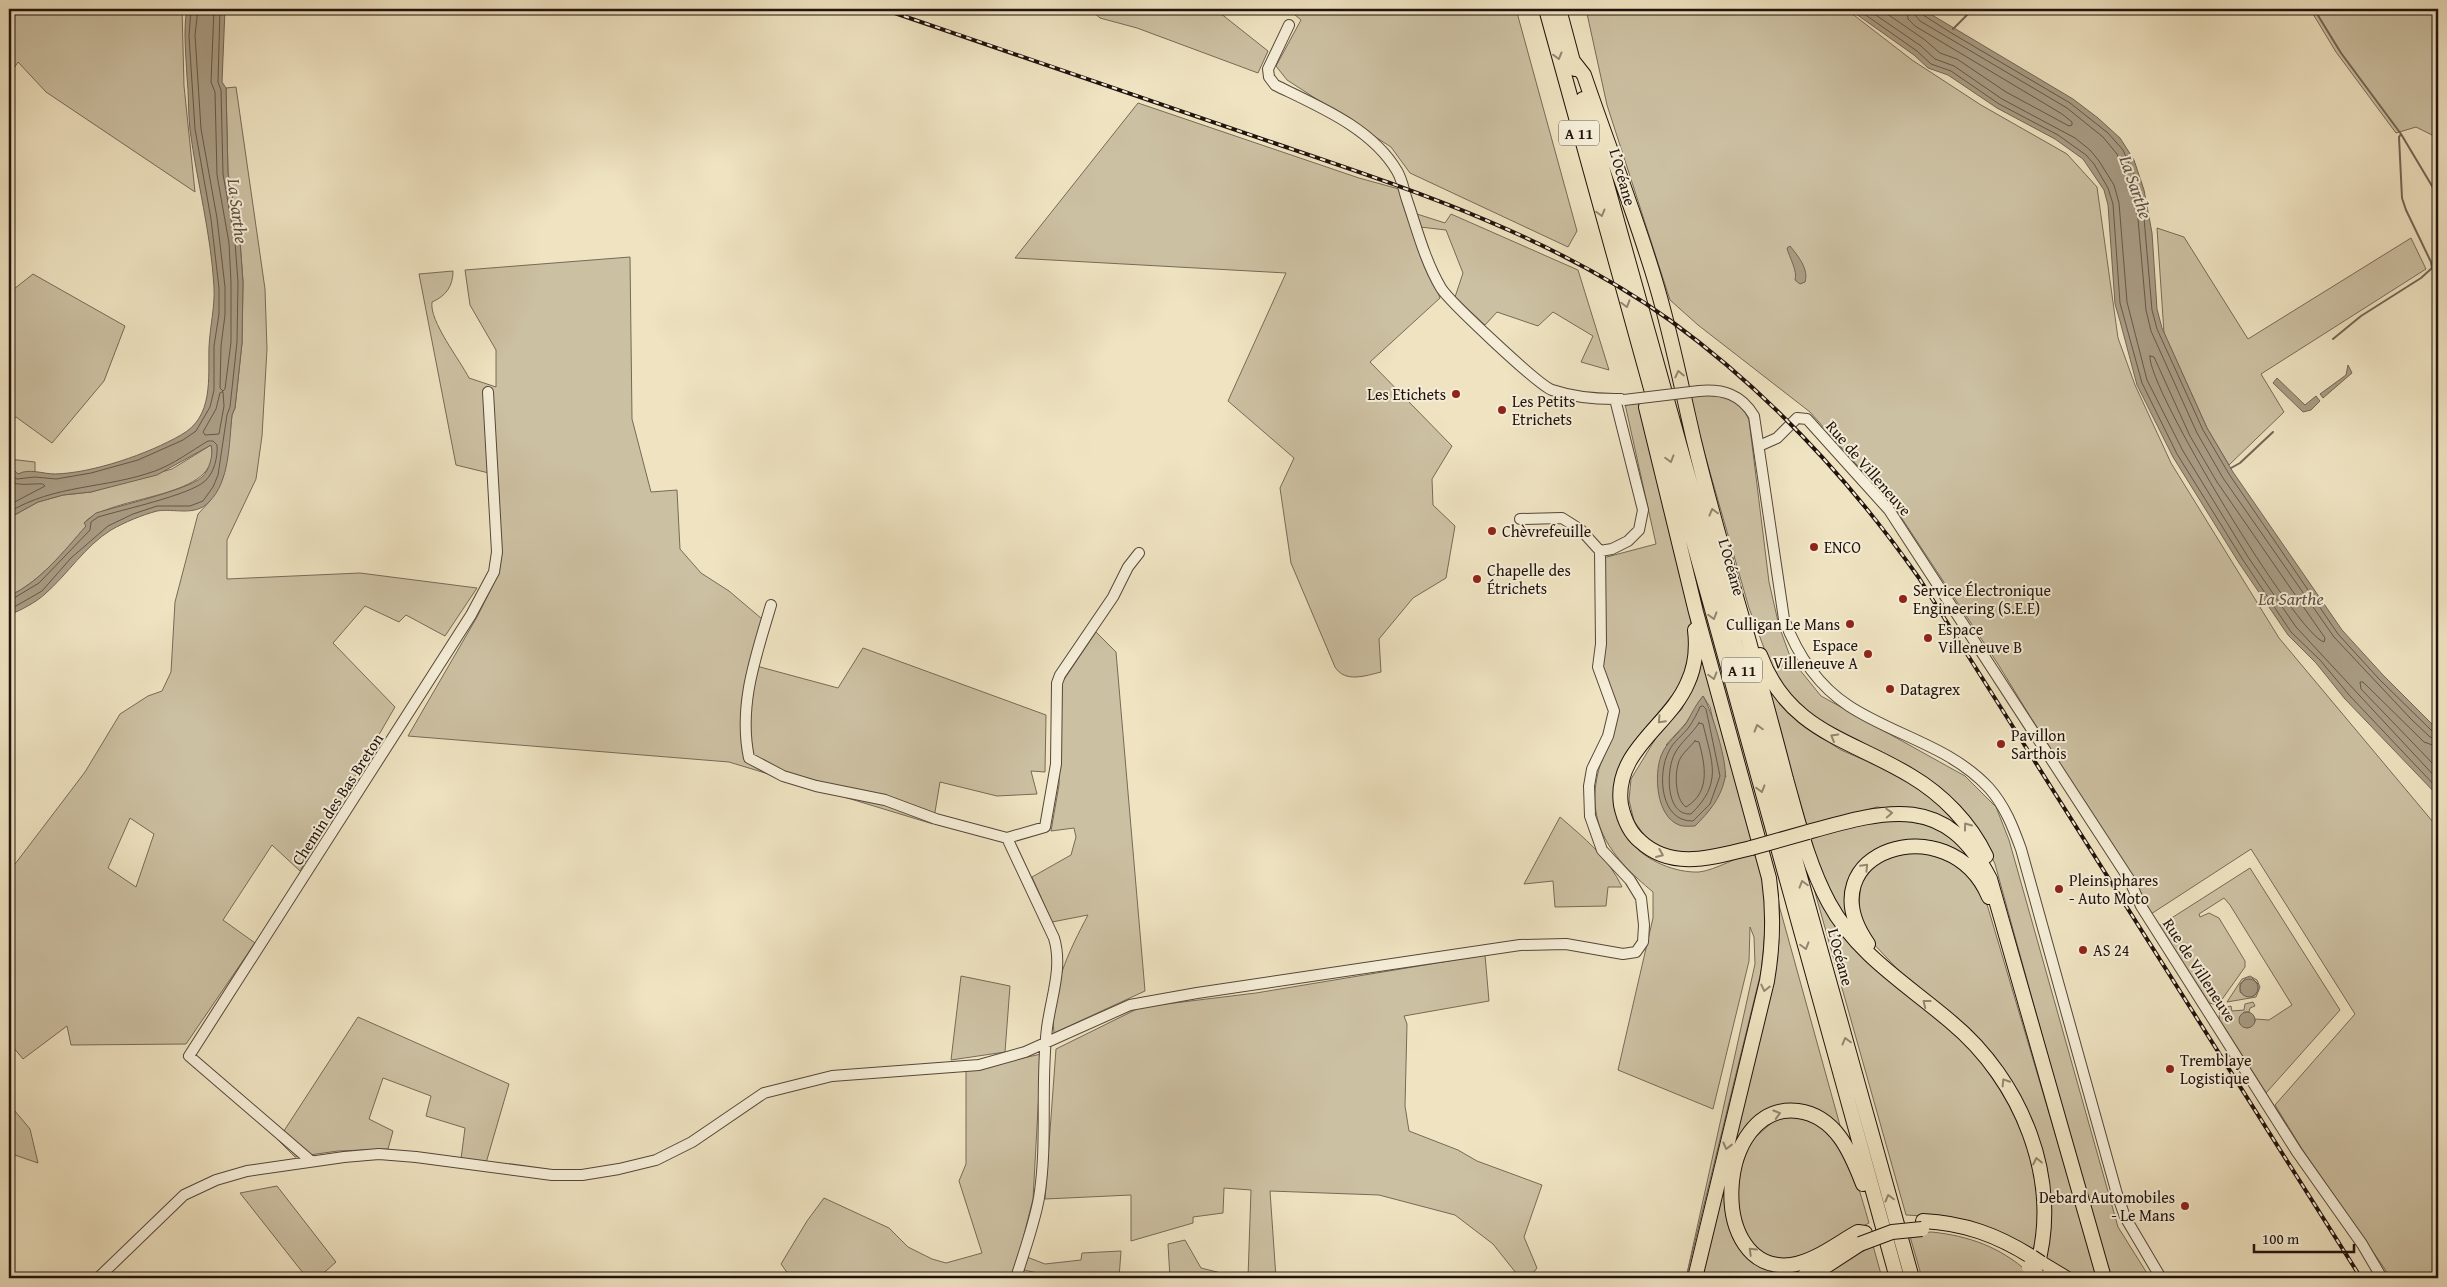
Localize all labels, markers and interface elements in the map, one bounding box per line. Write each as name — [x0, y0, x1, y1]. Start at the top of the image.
one-way arrow — [1552, 51, 1563, 60]
road number: A 11 — [1559, 120, 1599, 146]
street label: L’Océane — [1603, 146, 1643, 208]
water label: La Sarthe — [2112, 151, 2159, 222]
water label: La Sarthe — [220, 176, 255, 245]
one-way arrow — [1595, 208, 1606, 217]
one-way arrow — [1621, 299, 1631, 307]
one-way arrow — [1674, 369, 1685, 378]
place label: Les Etichets — [1367, 382, 1446, 406]
marker: Les Etichets — [1450, 388, 1462, 400]
place label: Les Petits Etrichets — [1512, 389, 1575, 431]
marker: Les Petits Etrichets — [1496, 404, 1508, 416]
street label: Rue de Villeneuve — [1821, 415, 1917, 521]
one-way arrow — [1664, 455, 1674, 463]
one-way arrow — [1708, 509, 1718, 517]
place label: Chèvrefeuille — [1502, 519, 1591, 543]
marker: Chèvrefeuille — [1486, 525, 1498, 537]
place label: ENCO — [1824, 535, 1861, 559]
street label: L’Océane — [1712, 536, 1752, 598]
marker: ENCO — [1808, 541, 1820, 553]
place label: Chapelle des Étrichets — [1487, 558, 1571, 600]
marker: Chapelle des Étrichets — [1471, 573, 1483, 585]
place label: Service Électronique Engineering (S.E.E) — [1913, 578, 2051, 620]
water label: La Sarthe — [2257, 585, 2324, 612]
marker: Service Électronique Engineering (S.E.E) — [1897, 593, 1909, 605]
one-way arrow — [1708, 611, 1718, 619]
place label: Culligan Le Mans — [1726, 612, 1840, 636]
place label: Espace Villeneuve B — [1938, 617, 2022, 659]
marker: Culligan Le Mans — [1844, 618, 1856, 630]
marker: Espace Villeneuve B — [1922, 632, 1934, 644]
place label: Espace Villeneuve A — [1773, 633, 1858, 675]
marker: Espace Villeneuve A — [1862, 648, 1874, 660]
road number: A 11 — [1722, 658, 1762, 682]
one-way arrow — [1708, 672, 1718, 680]
place label: Datagrex — [1900, 677, 1961, 701]
marker: Datagrex — [1884, 683, 1896, 695]
one-way arrow — [1658, 715, 1667, 724]
place label: Pavillon Sarthois — [2011, 723, 2067, 765]
one-way arrow — [1754, 724, 1764, 733]
street label: Chemin des Bas Breton — [285, 728, 389, 870]
one-way arrow — [1830, 734, 1839, 744]
marker: Pavillon Sarthois — [1995, 738, 2007, 750]
one-way arrow — [1756, 785, 1766, 793]
one-way arrow — [1885, 808, 1893, 819]
one-way arrow — [1964, 822, 1973, 832]
one-way arrow — [1655, 847, 1664, 858]
one-way arrow — [1859, 864, 1868, 873]
place label: Pleins phares - Auto Moto — [2069, 868, 2158, 910]
one-way arrow — [1798, 881, 1808, 889]
marker: Pleins phares - Auto Moto — [2053, 883, 2065, 895]
street label: Rue de Villeneuve — [2157, 913, 2243, 1027]
street label: L’Océane — [1822, 926, 1860, 988]
place label: AS 24 — [2093, 938, 2130, 962]
one-way arrow — [1800, 941, 1810, 949]
marker: AS 24 — [2077, 944, 2089, 956]
one-way arrow — [1760, 983, 1771, 992]
one-way arrow — [1923, 1000, 1932, 1008]
one-way arrow — [1841, 1037, 1851, 1046]
place label: Tremblaye Logistique — [2180, 1048, 2251, 1090]
marker: Tremblaye Logistique — [2164, 1063, 2176, 1075]
one-way arrow — [2001, 1078, 2011, 1087]
one-way arrow — [1773, 1109, 1781, 1119]
one-way arrow — [1722, 1141, 1733, 1150]
one-way arrow — [2033, 1156, 2043, 1165]
place label: Debard Automobiles - Le Mans — [2039, 1185, 2175, 1227]
one-way arrow — [1885, 1194, 1895, 1202]
marker: Debard Automobiles - Le Mans — [2179, 1200, 2191, 1212]
scale bar — [2254, 1222, 2354, 1254]
text: 100 m — [2262, 1228, 2300, 1249]
one-way arrow — [1748, 1248, 1757, 1257]

